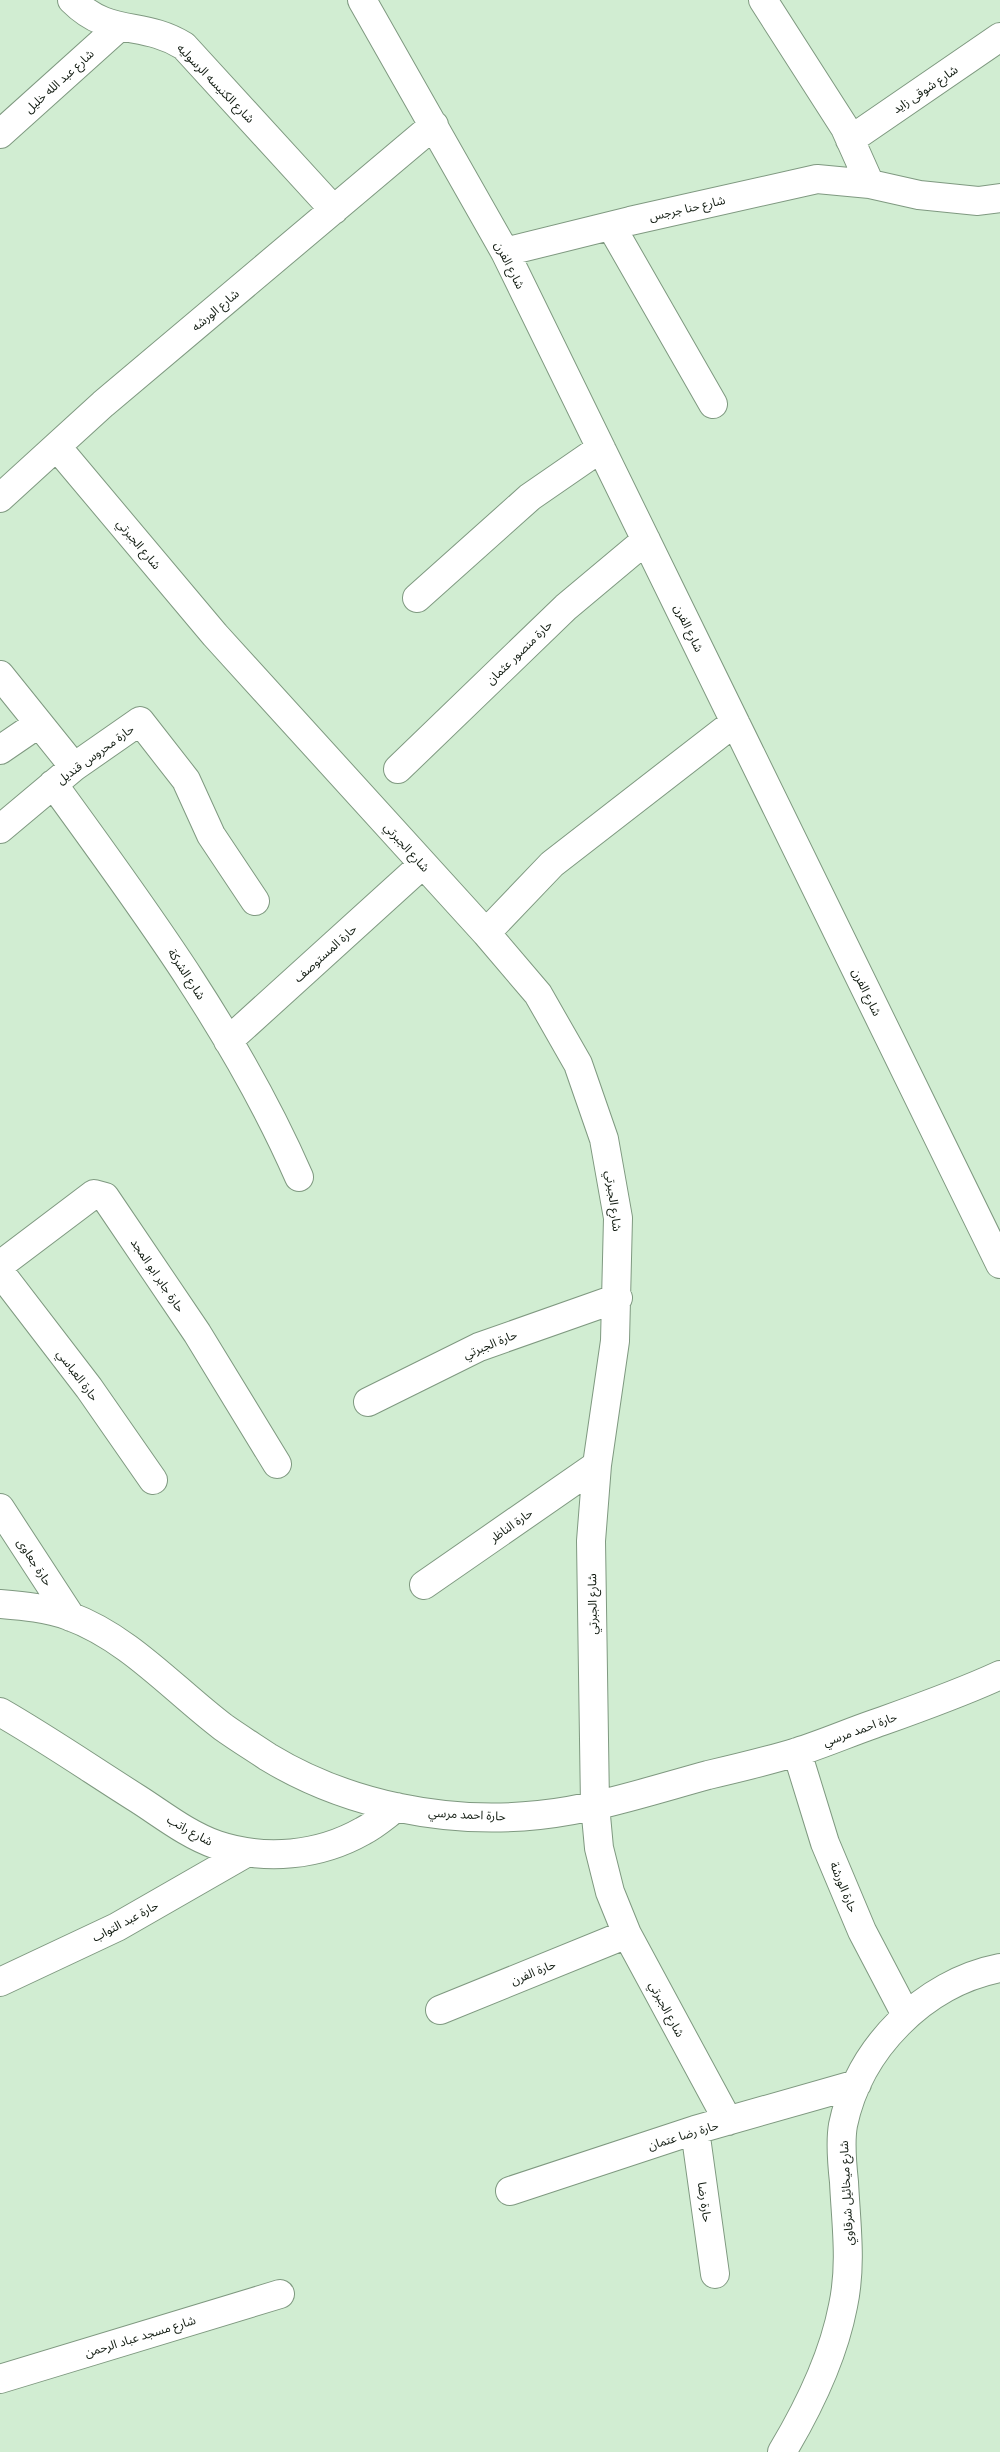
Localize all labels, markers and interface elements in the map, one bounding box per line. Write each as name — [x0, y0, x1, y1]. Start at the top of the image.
street label: شارع الكنيسه الرسوليه — [173, 40, 258, 127]
street label: شارع عبد الله خليل — [21, 46, 98, 118]
street label: شارع شوقى زايد — [889, 62, 962, 118]
street label: شارع حنا جرجس — [647, 192, 727, 226]
street label: شارع الفرن — [490, 239, 528, 292]
street label: شارع الورشه — [188, 286, 243, 336]
street label: شارع الجبرتي — [112, 516, 164, 574]
street label: شارع الفرن — [669, 602, 707, 655]
street label: حارة منصور عثمان — [483, 617, 555, 687]
street label: حارة محروس قنديل — [53, 721, 137, 787]
street label: شارع الجبرتي — [379, 819, 433, 877]
street label: حارة المستوصف — [290, 921, 360, 985]
street label: شارع الشركة — [163, 946, 209, 1003]
street label: شارع الفرن — [847, 966, 885, 1019]
street label: شارع الجبرتي — [600, 1170, 625, 1232]
street label: حارة جابر ابو المجد — [128, 1235, 188, 1315]
street label: حارة الجبرتي — [461, 1326, 520, 1364]
street label: حارة العباسي — [52, 1346, 102, 1405]
street label: حارة الناظر — [486, 1505, 535, 1546]
street label: حارة جعاوى — [14, 1535, 56, 1589]
street label: شارع الجبرتي — [584, 1573, 603, 1635]
street label: حارة احمد مرسي — [821, 1709, 900, 1752]
street label: حارة احمد مرسي — [428, 1804, 506, 1826]
street label: شارع راتب — [164, 1811, 216, 1850]
street label: حارة الورشة — [827, 1859, 861, 1915]
street label: حارة عبد التواب — [89, 1897, 161, 1945]
street label: حارة الفرن — [508, 1956, 558, 1988]
street label: شارع الجبرتي — [644, 1979, 688, 2041]
street label: حارة رضا عتمان — [646, 2117, 720, 2153]
street label: شارع ميخائيل شرقاوي — [836, 2140, 859, 2246]
street label: حارة رضا — [695, 2181, 715, 2223]
street label: شارع مسجد عباد الرحمن — [83, 2312, 198, 2362]

